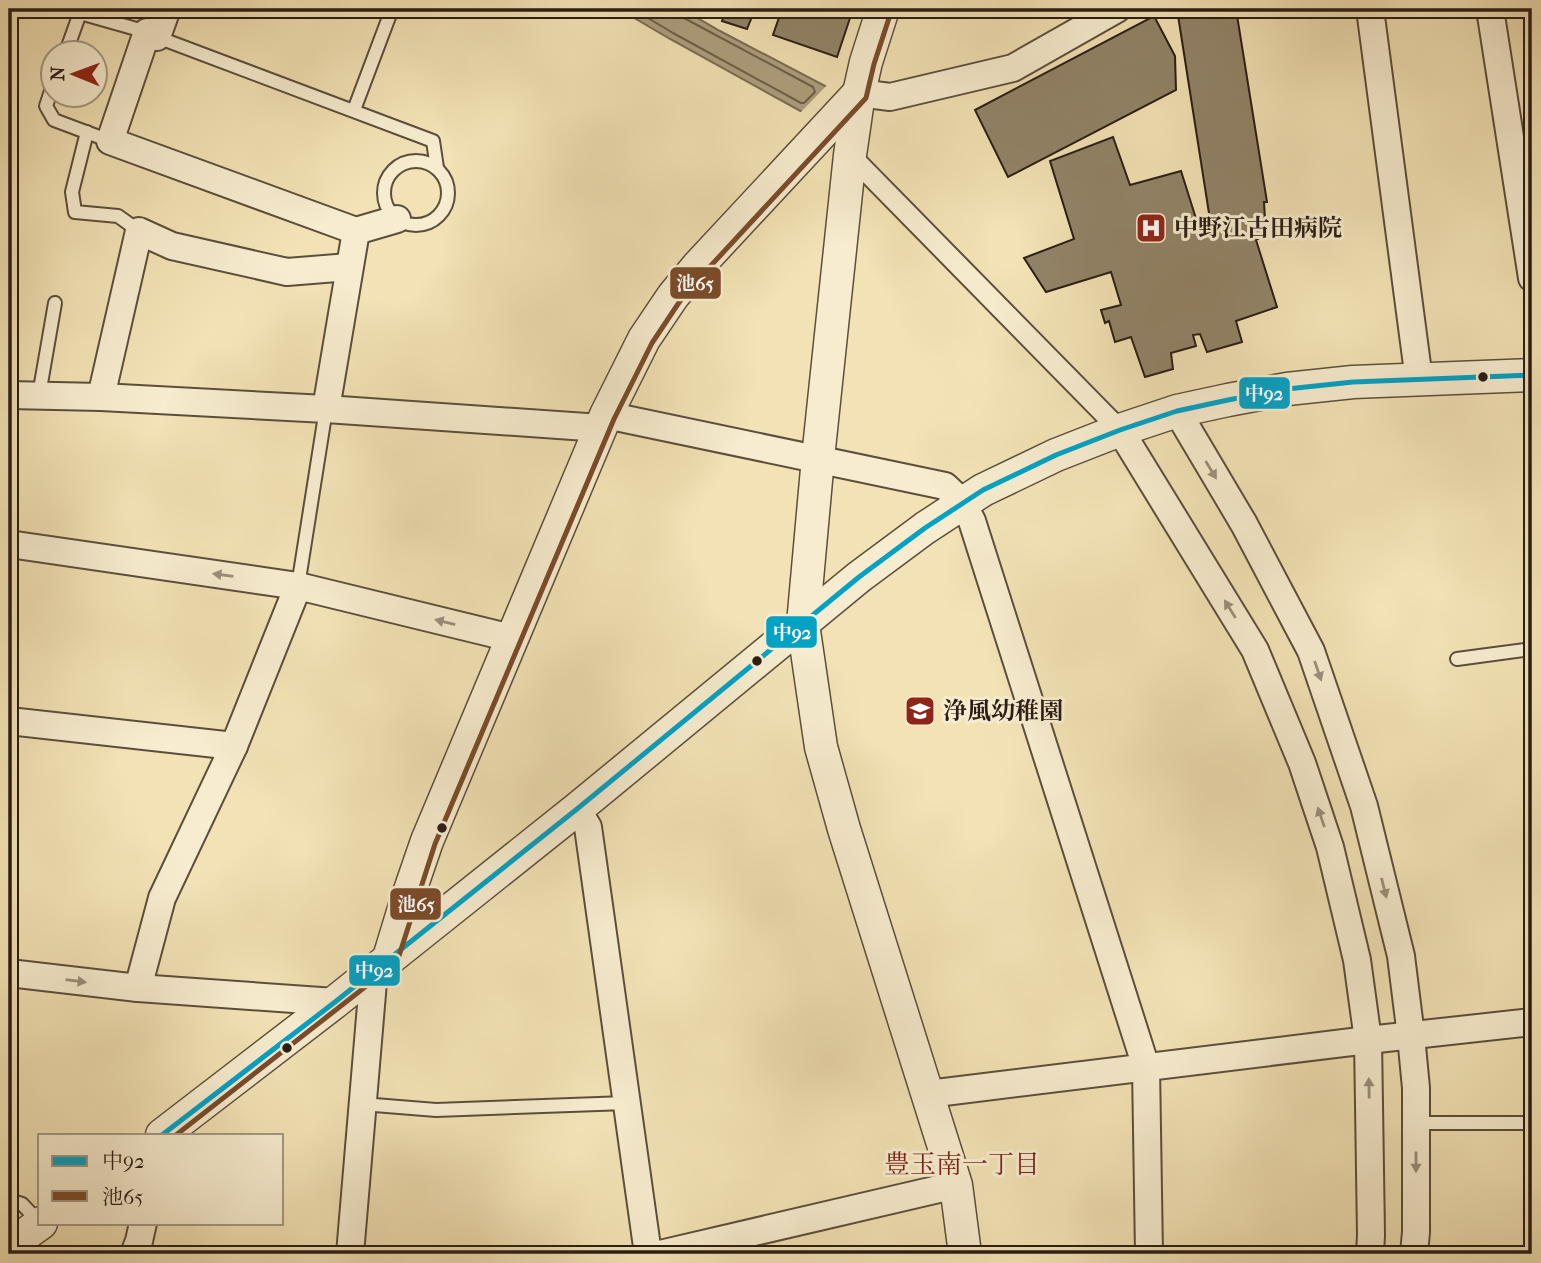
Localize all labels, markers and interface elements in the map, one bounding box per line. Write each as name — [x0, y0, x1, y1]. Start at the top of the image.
north arrow — [38, 38, 108, 108]
text: N — [47, 66, 69, 81]
hospital icon: 中野江古田病院 — [1134, 211, 1168, 245]
place label: 中野江古田病院 — [1174, 214, 1342, 242]
line badge: 池65 — [669, 266, 722, 300]
text: 池65 — [676, 273, 714, 295]
unlabelled marker — [1476, 370, 1490, 384]
line badge: 中92 — [1238, 376, 1291, 410]
text: 中92 — [1245, 383, 1284, 405]
one-way arrow — [1205, 461, 1218, 480]
one-way arrow — [211, 569, 233, 580]
one-way arrow — [1224, 599, 1237, 619]
line badge: 中92 — [765, 615, 818, 649]
one-way arrow — [434, 616, 456, 627]
text: 中92 — [773, 622, 812, 644]
unlabelled marker — [750, 654, 764, 668]
one-way arrow — [1313, 660, 1324, 681]
school or university icon: 浄風幼稚園 — [903, 694, 937, 728]
place label: 浄風幼稚園 — [943, 697, 1063, 725]
one-way arrow — [1315, 806, 1325, 827]
unlabelled marker — [435, 821, 449, 835]
one-way arrow — [1379, 877, 1390, 899]
line badge: 池65 — [389, 887, 442, 921]
text: 池65 — [397, 894, 435, 916]
line badge: 中92 — [348, 954, 401, 987]
text: 中92 — [355, 960, 394, 982]
one-way arrow — [66, 975, 88, 986]
unlabelled marker — [280, 1041, 294, 1055]
one-way arrow — [1363, 1077, 1374, 1099]
legend — [38, 1134, 284, 1224]
text: 中92 — [102, 1149, 145, 1173]
district label: 豊玉南一丁目 — [884, 1149, 1040, 1180]
one-way arrow — [1410, 1151, 1422, 1173]
text: 池65 — [102, 1185, 143, 1209]

